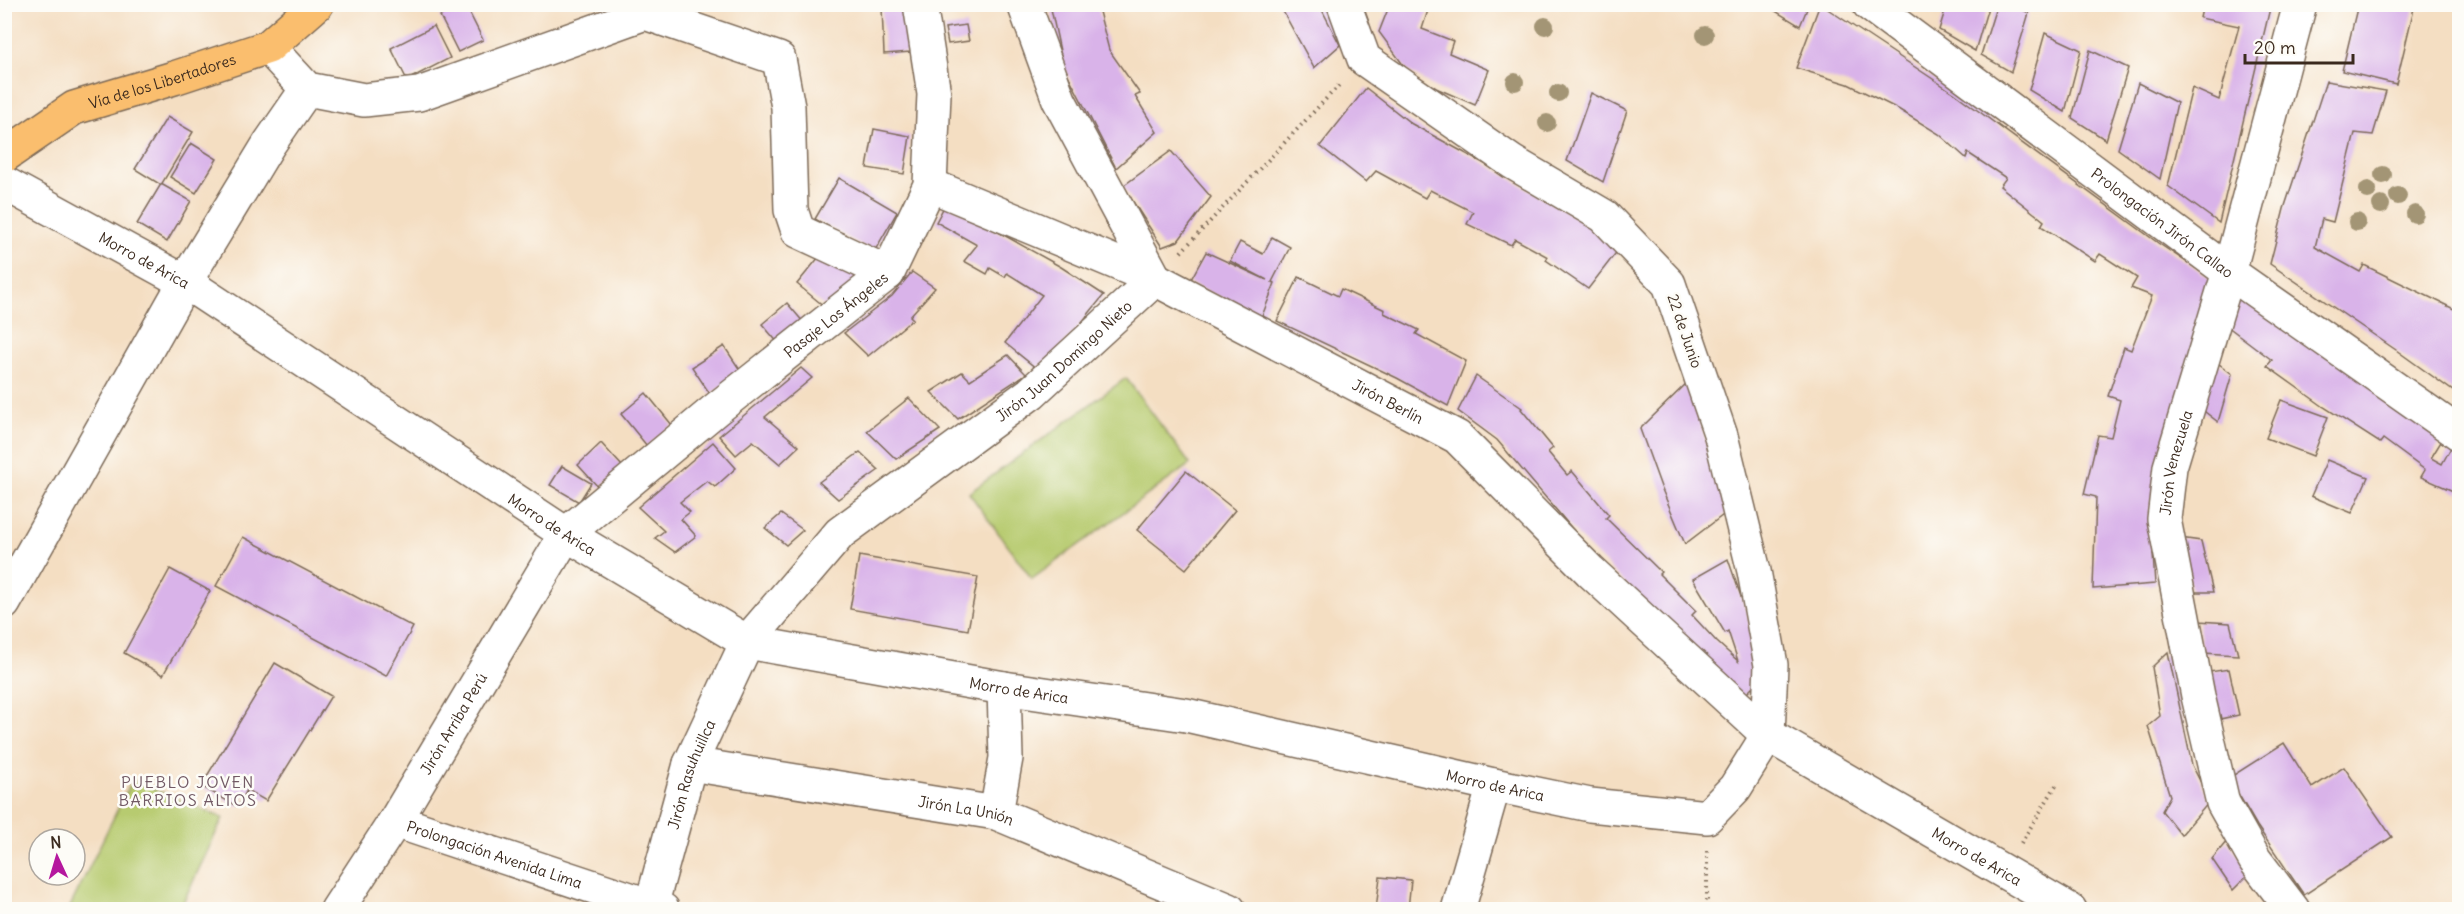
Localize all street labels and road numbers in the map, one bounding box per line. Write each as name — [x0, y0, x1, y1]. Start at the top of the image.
street label: Vía de los Libertadores — [86, 49, 238, 113]
street label: Prolongación Jirón Callao — [2088, 163, 2237, 282]
street label: Morro de Arica — [96, 227, 193, 292]
street label: Pasaje Los Ángeles — [780, 267, 892, 362]
street label: 22 de Junio — [1663, 291, 1707, 371]
street label: Jirón Juan Domingo Nieto — [992, 296, 1136, 425]
street label: Jirón Berlín — [1350, 375, 1427, 427]
street label: Jirón Venezuela — [2155, 407, 2196, 516]
street label: Morro de Arica — [505, 489, 600, 559]
street label: Jirón Arriba Perú — [416, 669, 491, 778]
street label: Morro de Arica — [968, 672, 1070, 707]
street label: Jirón Rasuhuillca — [663, 716, 719, 831]
street label: Morro de Arica — [1444, 765, 1547, 805]
street label: Jirón La Unión — [917, 791, 1017, 829]
street label: Prolongación Avenida Lima — [404, 816, 585, 892]
street label: Morro de Arica — [1929, 823, 2025, 890]

